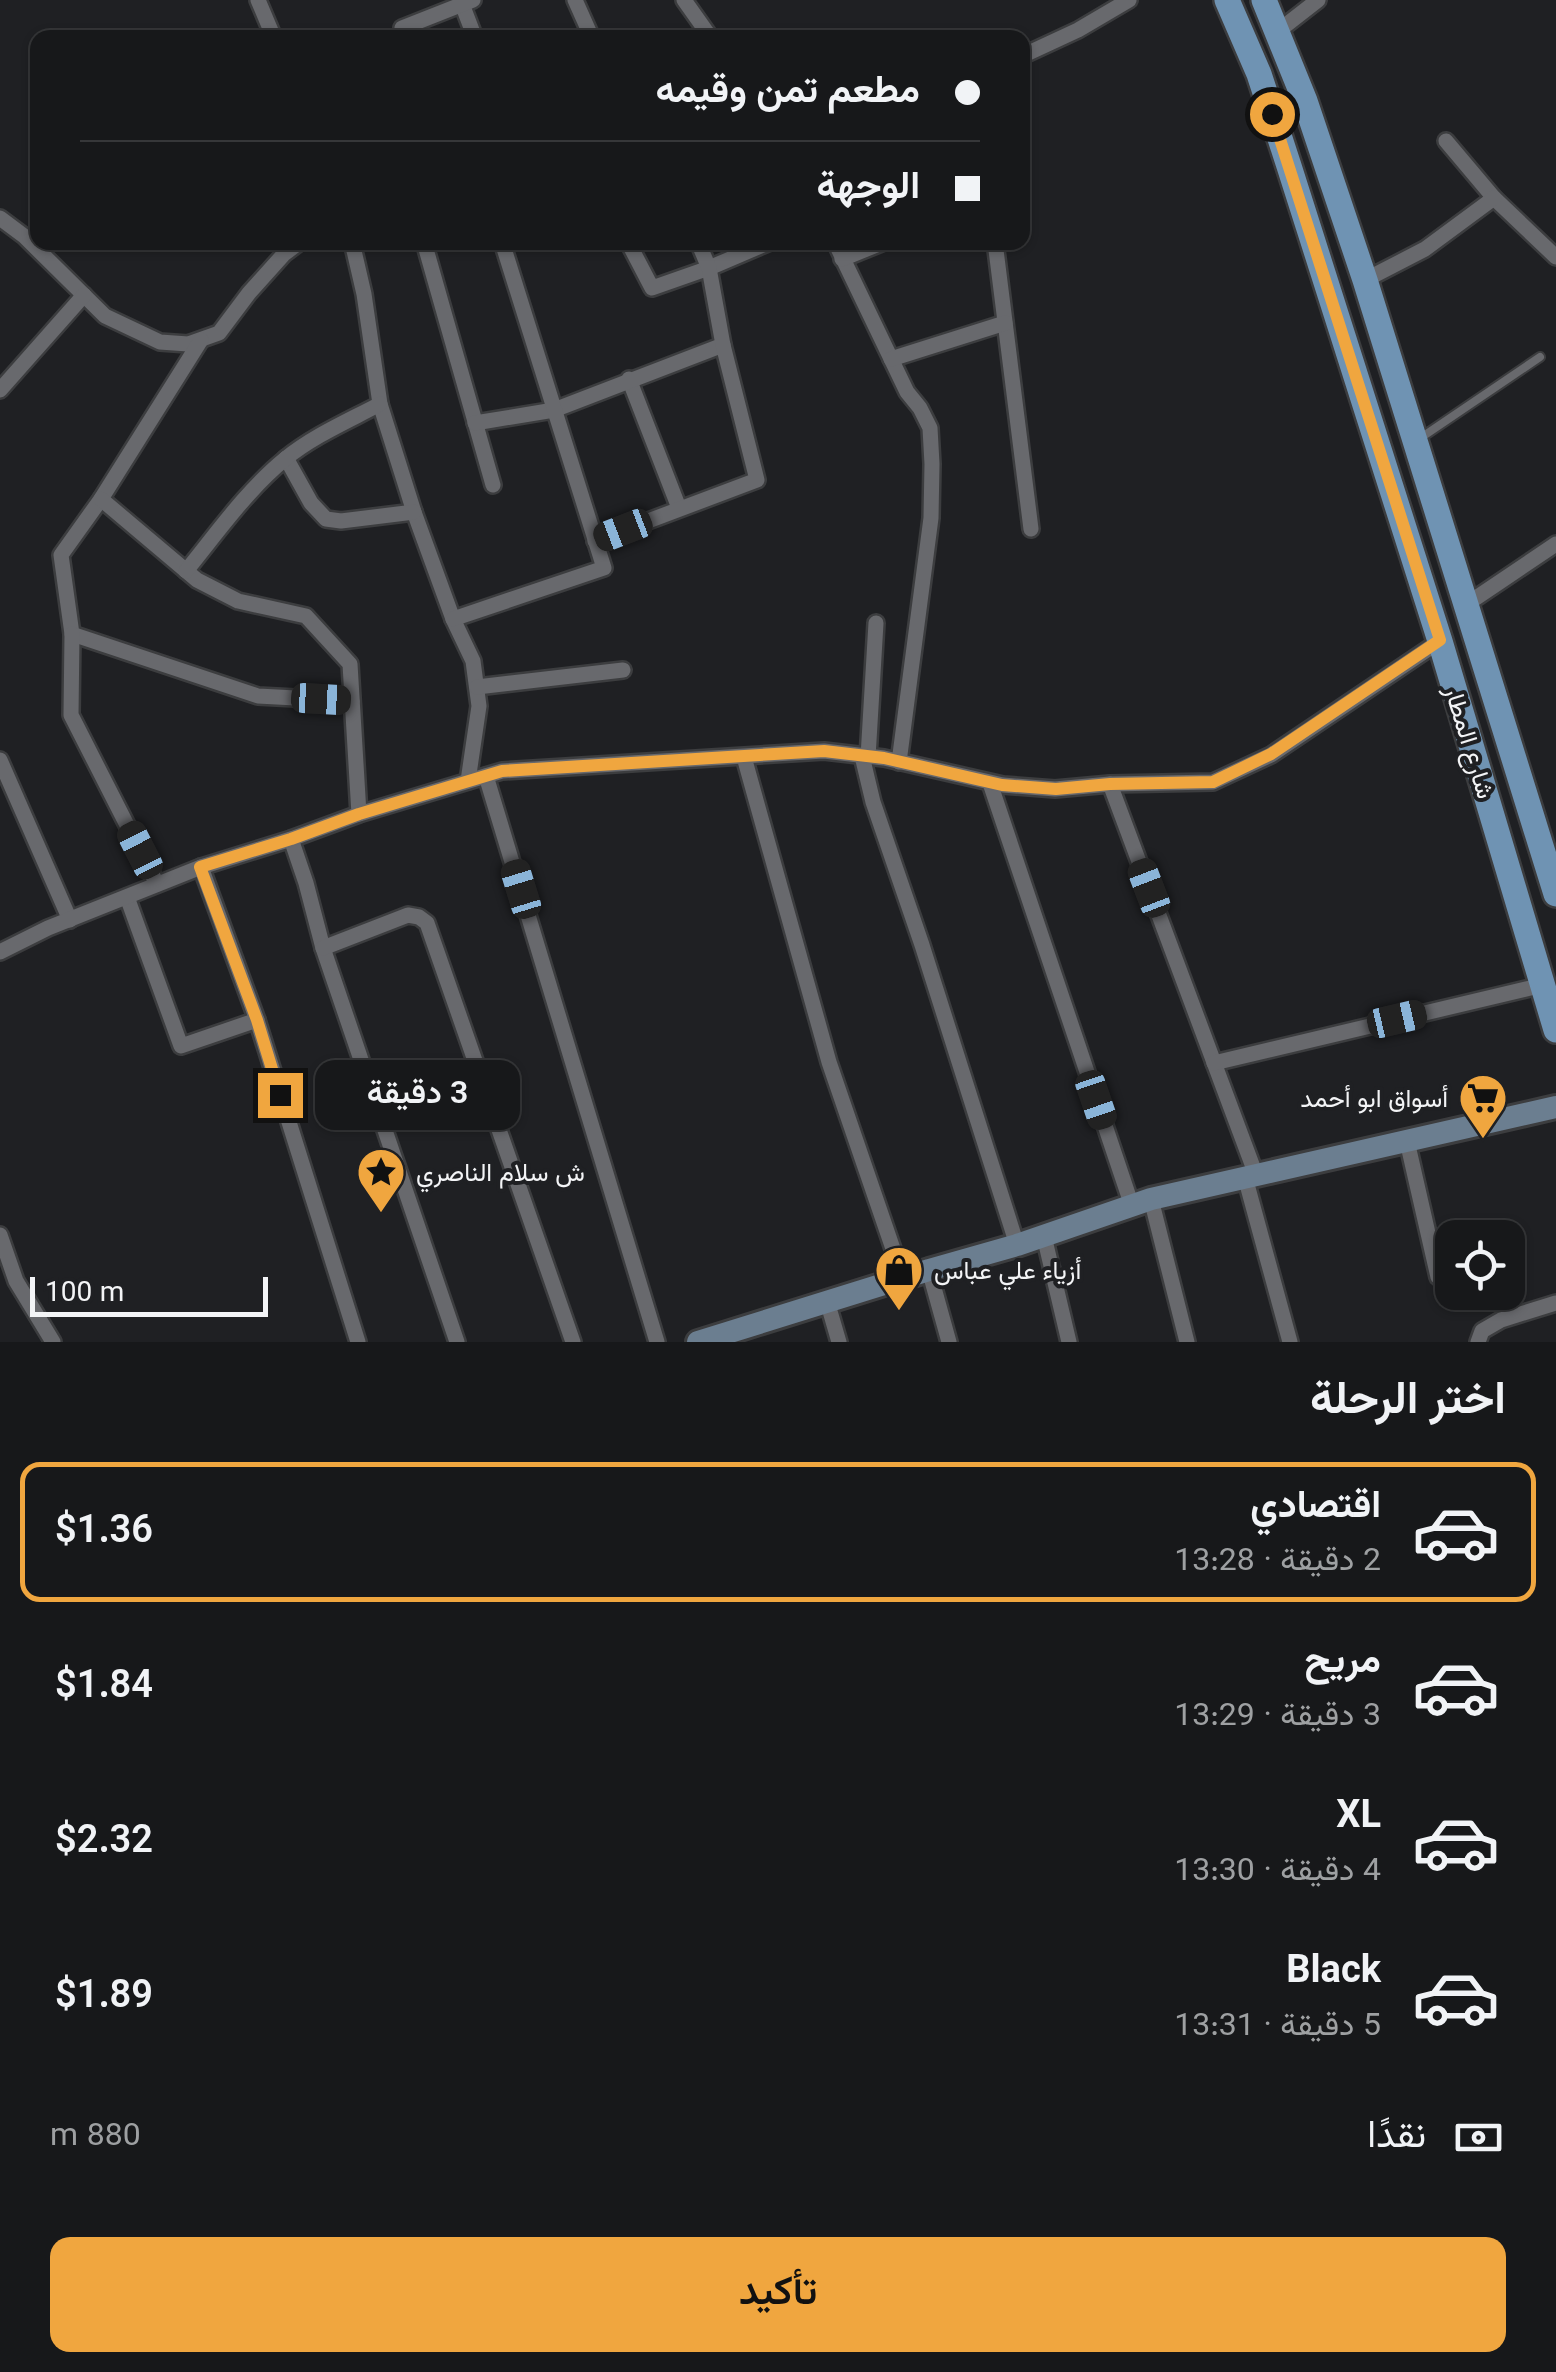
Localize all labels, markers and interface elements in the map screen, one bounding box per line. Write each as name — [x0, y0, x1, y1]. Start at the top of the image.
text: مطعم تمن وقيمه — [656, 63, 920, 122]
route start — [1250, 92, 1295, 137]
text: الوجهة — [817, 159, 920, 218]
car — [590, 505, 656, 555]
street label: شارع المطار — [1432, 680, 1503, 804]
car — [290, 682, 352, 716]
car — [113, 816, 167, 884]
car — [1124, 855, 1174, 921]
car — [498, 856, 544, 922]
car — [1364, 998, 1430, 1040]
callout: 3 دقيقة — [315, 1060, 520, 1130]
car — [1072, 1067, 1120, 1133]
text: 3 دقيقة — [367, 1070, 468, 1120]
supermarket icon: أسواق ابو أحمد — [1457, 1072, 1509, 1140]
route end — [258, 1073, 303, 1118]
place label: أسواق ابو أحمد — [1300, 1081, 1448, 1120]
place icon: ش سلام الناصري — [355, 1146, 407, 1214]
place label: ش سلام الناصري — [416, 1155, 585, 1194]
map controls — [1435, 1220, 1525, 1310]
button: locate — [1435, 1220, 1525, 1310]
shop icon: أزياء علي عباس — [873, 1244, 925, 1312]
place label: أزياء علي عباس — [934, 1253, 1081, 1292]
scale bar — [30, 1272, 268, 1316]
text: 100 m — [45, 1272, 124, 1316]
text: اختر الرحلة — [1310, 1367, 1506, 1437]
text: اقتصادي — [1250, 1478, 1381, 1537]
icon: car — [1411, 1487, 1501, 1577]
text: $1.36 — [55, 1503, 153, 1562]
text: 2 دقيقة · 13:28 — [1174, 1537, 1381, 1587]
text: مريح — [1305, 1633, 1381, 1692]
icon: car — [1411, 1642, 1501, 1732]
text: $1.84 — [55, 1658, 153, 1717]
text: 3 دقيقة · 13:29 — [1174, 1692, 1381, 1742]
text: XL — [1336, 1788, 1381, 1847]
icon: car — [1411, 1797, 1501, 1887]
text: $2.32 — [55, 1813, 153, 1872]
text: 4 دقيقة · 13:30 — [1174, 1847, 1381, 1897]
text: Black — [1286, 1943, 1381, 2002]
icon: car — [1411, 1952, 1501, 2042]
text: $1.89 — [55, 1968, 153, 2027]
text: 5 دقيقة · 13:31 — [1174, 2002, 1381, 2052]
text: نقدًا — [1367, 2108, 1426, 2167]
icon: cash — [1451, 2110, 1506, 2165]
text: 880 m — [50, 2112, 141, 2162]
button: تأكيد — [50, 2237, 1506, 2352]

